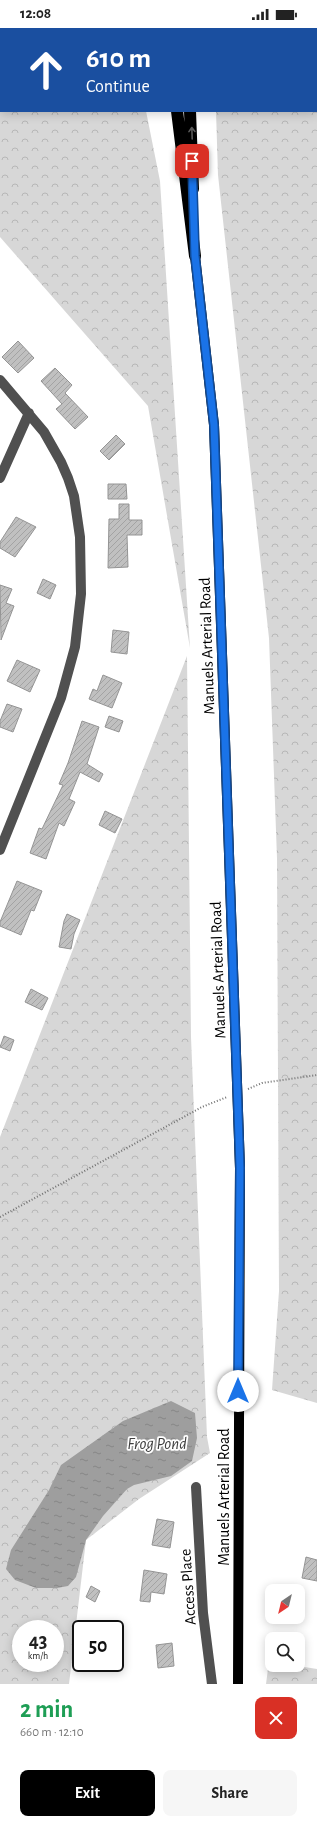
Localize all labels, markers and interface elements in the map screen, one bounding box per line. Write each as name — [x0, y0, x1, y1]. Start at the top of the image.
text: 12:08 — [20, 6, 51, 21]
icon: ahead — [20, 44, 72, 96]
text: 610 m — [86, 45, 151, 73]
text: Continue — [86, 78, 150, 96]
one-way arrow — [188, 127, 195, 140]
pin — [175, 144, 209, 178]
icon: arrive — [181, 150, 203, 172]
street label: Manuels Arterial Road — [197, 577, 217, 715]
street label: Manuels Arterial Road — [208, 901, 228, 1039]
position arrow — [217, 1370, 259, 1412]
street label: Manuels Arterial Road — [216, 1428, 232, 1566]
water label: Frog Pond — [127, 1435, 187, 1452]
street label: Access Place — [177, 1548, 199, 1626]
north arrow — [265, 1584, 305, 1624]
map controls — [265, 1584, 305, 1672]
speed limit sign: 50 — [72, 1620, 124, 1672]
text: 43 — [29, 1631, 47, 1651]
button: search — [265, 1632, 305, 1672]
text: km/h — [28, 1651, 48, 1661]
button: close — [255, 1697, 297, 1739]
text: 2 min — [20, 1698, 73, 1722]
text: 660 m · 12:10 — [20, 1726, 84, 1739]
button: Exit — [20, 1770, 155, 1816]
button: Share — [163, 1770, 297, 1816]

